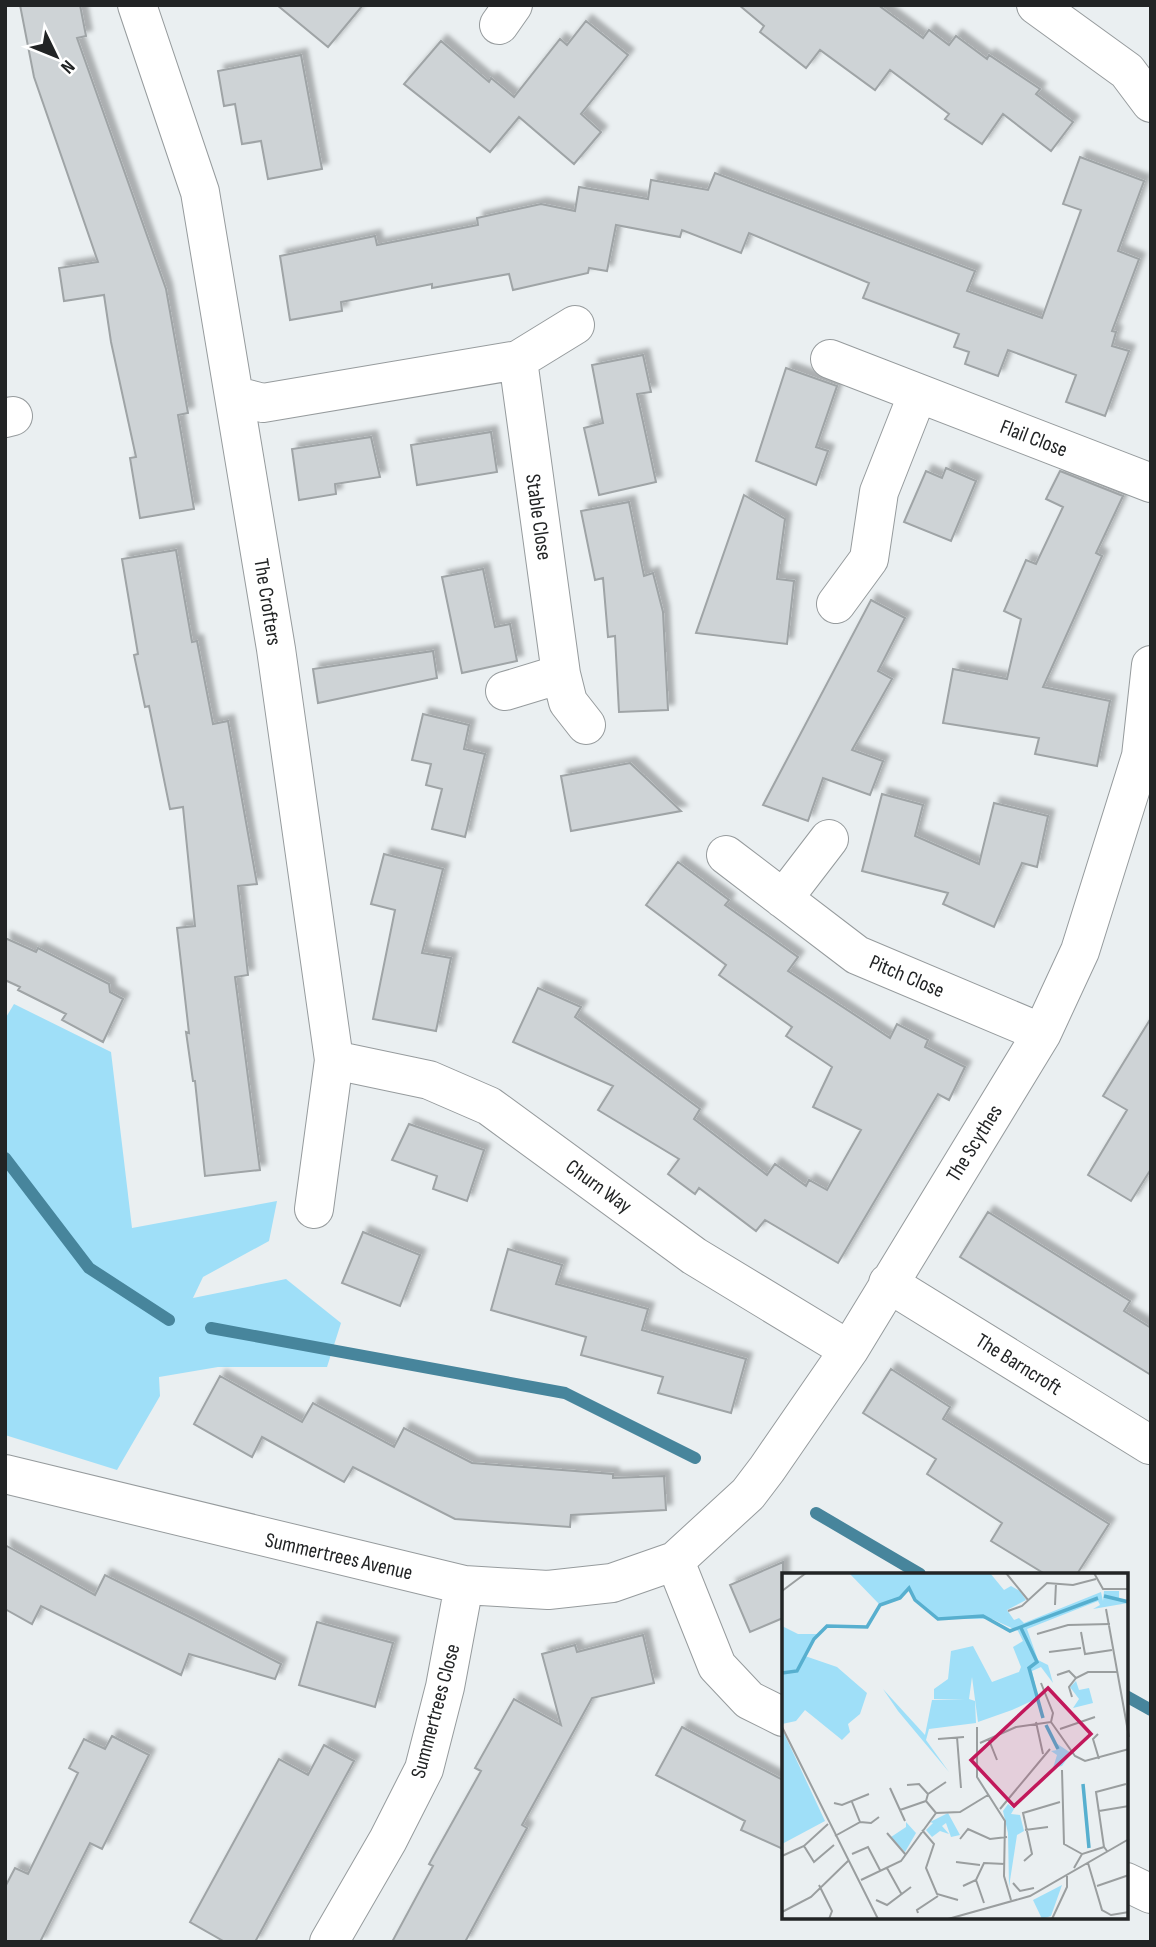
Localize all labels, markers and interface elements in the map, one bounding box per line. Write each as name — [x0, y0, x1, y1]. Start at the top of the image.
north arrow — [21, 21, 91, 91]
text: N — [55, 55, 79, 78]
street label: Flail Close — [997, 414, 1071, 463]
street label: Stable Close — [520, 472, 557, 562]
street label: The Crofters — [248, 557, 287, 647]
street label: Pitch Close — [866, 950, 948, 1003]
street label: The Scythes — [941, 1100, 1008, 1186]
street label: Churn Way — [561, 1154, 637, 1219]
street label: The Barncroft — [971, 1328, 1066, 1401]
street label: Summertrees Avenue — [263, 1527, 415, 1586]
inset map — [782, 1573, 1128, 1919]
street label: Summertrees Close — [406, 1641, 465, 1781]

